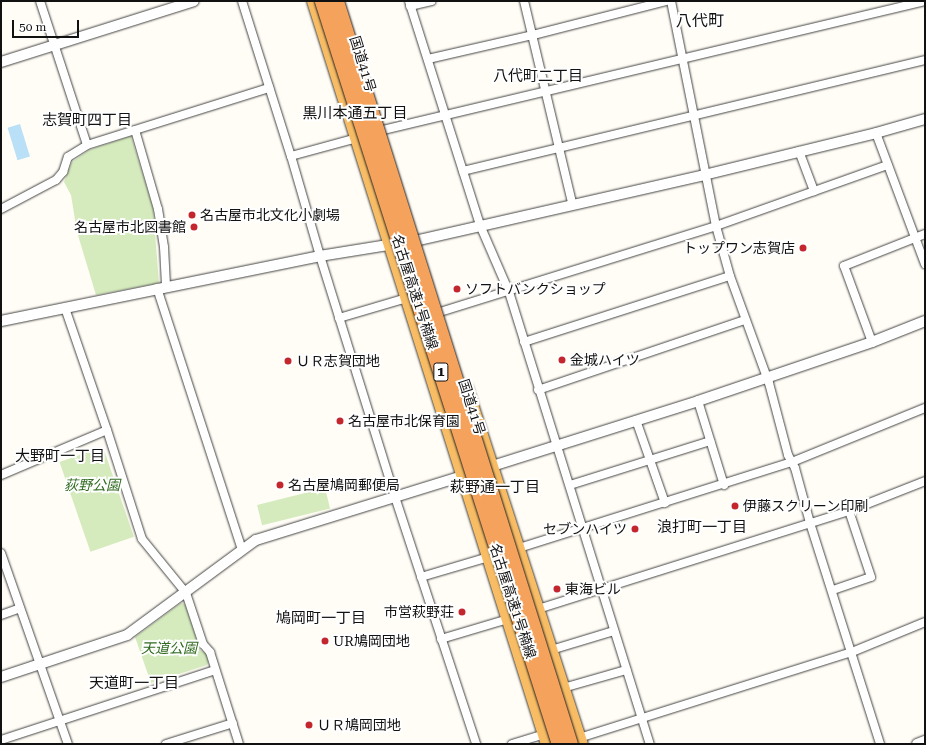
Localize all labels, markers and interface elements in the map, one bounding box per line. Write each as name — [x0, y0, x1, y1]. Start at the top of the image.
district label: 八代町 — [676, 11, 724, 31]
scale bar — [14, 12, 81, 38]
text: 50 m — [19, 20, 46, 34]
street label: 国道41号 — [347, 34, 379, 94]
district label: 八代町二丁目 — [493, 68, 583, 86]
district label: 黒川本通五丁目 — [303, 105, 407, 123]
district label: 志賀町四丁目 — [42, 112, 132, 130]
place label: 名古屋市北文化小劇場 — [200, 207, 340, 223]
marker: 名古屋市北文化小劇場 — [187, 210, 197, 220]
place label: 名古屋市北図書館 — [74, 219, 186, 235]
marker: 名古屋市北図書館 — [189, 222, 199, 232]
street label: 名古屋高速1号楠線 — [388, 232, 442, 352]
place label: トップワン志賀店 — [683, 240, 795, 256]
marker: トップワン志賀店 — [798, 243, 808, 253]
place label: ソフトバンクショップ — [465, 281, 605, 297]
marker: ソフトバンクショップ — [452, 284, 462, 294]
place label: 金城ハイツ — [570, 352, 640, 368]
place label: ＵＲ志賀団地 — [296, 353, 380, 369]
marker: 金城ハイツ — [557, 355, 567, 365]
marker: ＵＲ志賀団地 — [283, 356, 293, 366]
road number: 1 — [433, 361, 449, 383]
street label: 国道41号 — [455, 377, 489, 437]
place label: 名古屋市北保育園 — [348, 413, 460, 429]
marker: 名古屋市北保育園 — [335, 416, 345, 426]
district label: 大野町一丁目 — [15, 448, 105, 466]
park label: 荻野公園 — [64, 477, 120, 493]
place label: 名古屋鳩岡郵便局 — [288, 477, 400, 493]
district label: 萩野通一丁目 — [450, 479, 540, 497]
marker: 名古屋鳩岡郵便局 — [275, 480, 285, 490]
place label: 伊藤スクリーン印刷 — [743, 498, 869, 514]
marker: 伊藤スクリーン印刷 — [730, 501, 740, 511]
district label: 浪打町一丁目 — [657, 519, 747, 537]
place label: セブンハイツ — [543, 521, 627, 537]
marker: セブンハイツ — [630, 524, 640, 534]
street label: 名古屋高速1号楠線 — [486, 541, 540, 661]
place label: 東海ビル — [565, 581, 621, 597]
marker: 東海ビル — [552, 584, 562, 594]
place label: 市営萩野荘 — [384, 604, 454, 620]
marker: 市営萩野荘 — [457, 607, 467, 617]
district label: 鳩岡町一丁目 — [276, 610, 366, 628]
place label: UR鳩岡団地 — [333, 633, 410, 649]
marker: UR鳩岡団地 — [320, 636, 330, 646]
park label: 天道公園 — [141, 640, 197, 656]
district label: 天道町一丁目 — [89, 675, 179, 693]
place label: ＵＲ鳩岡団地 — [317, 717, 401, 733]
marker: ＵＲ鳩岡団地 — [304, 720, 314, 730]

